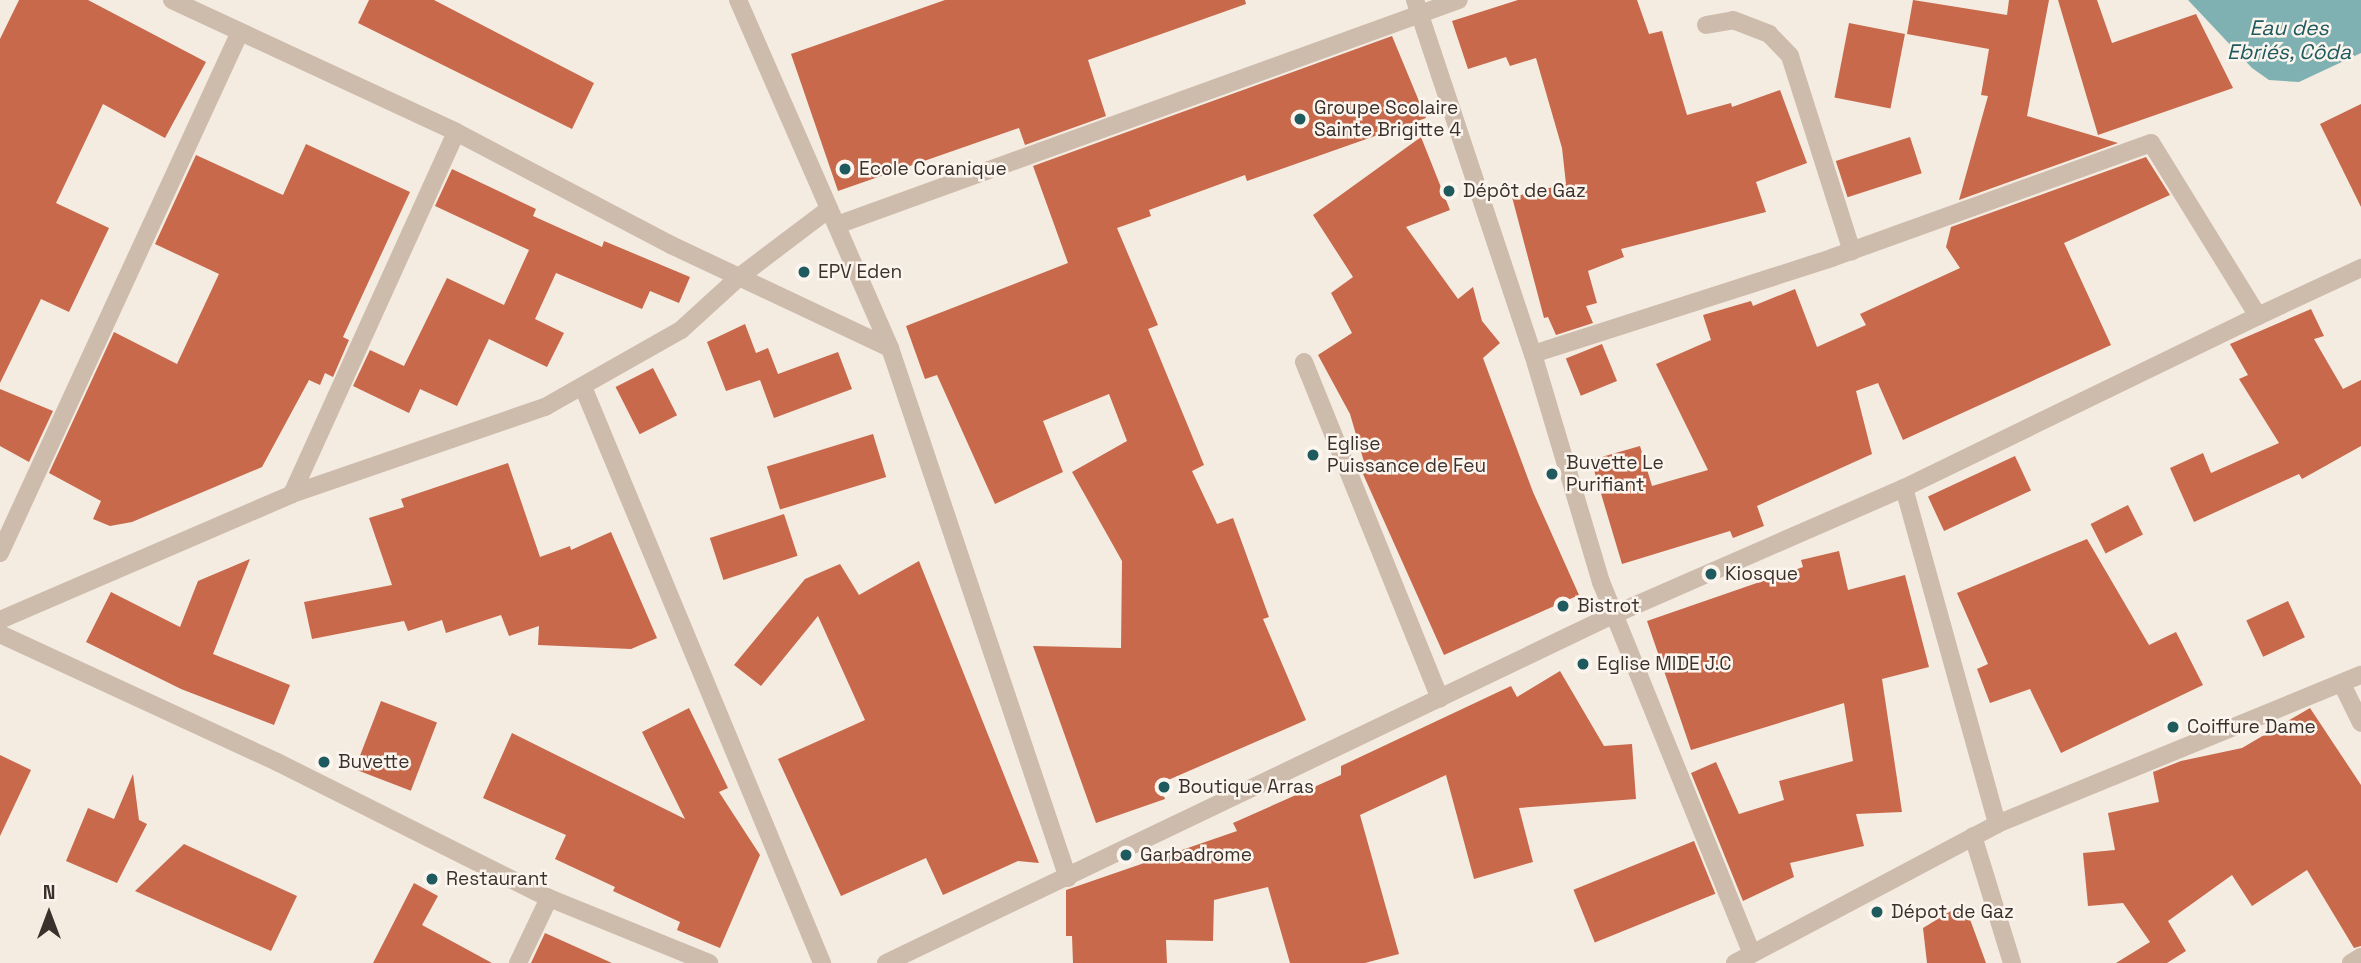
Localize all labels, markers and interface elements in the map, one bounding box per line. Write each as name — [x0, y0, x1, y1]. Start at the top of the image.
water label: Eau des Ebriés, Côda — [2227, 15, 2351, 65]
place label: Groupe Scolaire Sainte Brigitte 4 — [1314, 97, 1461, 141]
marker: Groupe Scolaire Sainte Brigitte 4 — [1292, 111, 1308, 127]
place label: Ecole Coranique — [859, 158, 1007, 180]
marker: Ecole Coranique — [837, 161, 853, 177]
place label: Dépôt de Gaz — [1463, 180, 1586, 202]
marker: Dépôt de Gaz — [1441, 183, 1457, 199]
place label: EPV Eden — [818, 261, 902, 283]
marker: EPV Eden — [796, 264, 812, 280]
place label: Eglise Puissance de Feu — [1327, 433, 1486, 477]
marker: Eglise Puissance de Feu — [1305, 447, 1321, 463]
place label: Buvette Le Purifiant — [1566, 452, 1664, 496]
marker: Buvette Le Purifiant — [1544, 466, 1560, 482]
place label: Kiosque — [1725, 563, 1798, 585]
marker: Kiosque — [1703, 566, 1719, 582]
place label: Bistrot — [1577, 595, 1640, 617]
marker: Bistrot — [1555, 598, 1571, 614]
place label: Eglise MIDE J.C — [1597, 653, 1731, 675]
marker: Eglise MIDE J.C — [1575, 656, 1591, 672]
place label: Coiffure Dame — [2187, 716, 2316, 738]
marker: Coiffure Dame — [2165, 719, 2181, 735]
place label: Buvette — [338, 751, 409, 773]
marker: Buvette — [316, 754, 332, 770]
place label: Boutique Arras — [1178, 776, 1314, 798]
marker: Boutique Arras — [1156, 779, 1172, 795]
place label: Garbadrome — [1140, 844, 1252, 866]
marker: Garbadrome — [1118, 847, 1134, 863]
place label: Restaurant — [446, 868, 548, 890]
marker: Restaurant — [424, 871, 440, 887]
north arrow — [14, 879, 84, 949]
text: N — [43, 880, 55, 905]
place label: Dépot de Gaz — [1891, 901, 2014, 923]
marker: Dépot de Gaz — [1869, 904, 1885, 920]

